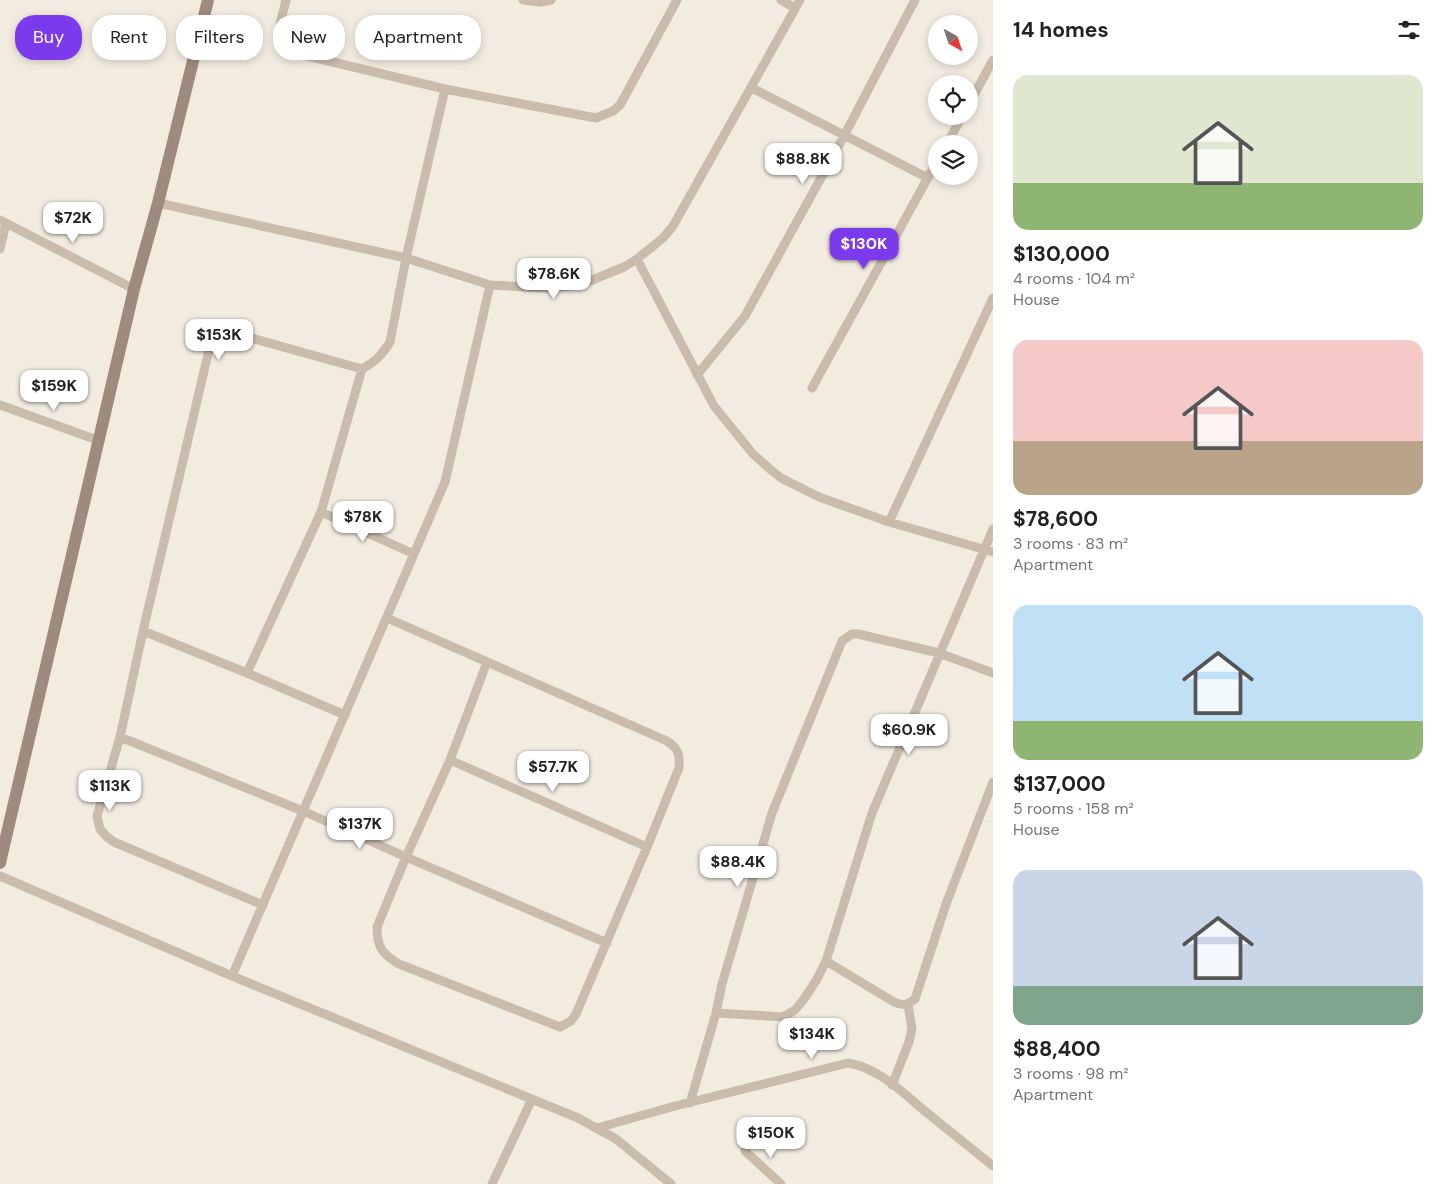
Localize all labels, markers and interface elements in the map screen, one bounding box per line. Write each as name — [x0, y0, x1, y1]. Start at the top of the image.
chip: Buy — [15, 15, 82, 60]
chip: Rent — [92, 15, 166, 60]
chip: Filters — [176, 15, 263, 60]
chip: New — [273, 15, 345, 60]
chip: Apartment — [355, 15, 481, 60]
north arrow — [928, 15, 978, 65]
map controls — [928, 15, 978, 185]
text: 14 homes — [1013, 16, 1109, 44]
icon: filters — [1395, 16, 1423, 44]
button: locate — [928, 75, 978, 125]
icon: home — [1173, 108, 1263, 198]
button: layers — [928, 135, 978, 185]
pin: $88.8K — [762, 142, 844, 185]
text: $88.8K — [776, 148, 830, 169]
pin: $72K — [43, 202, 103, 244]
text: $72K — [54, 207, 92, 228]
pin: $130K — [829, 228, 899, 270]
text: $130K — [841, 233, 887, 254]
text: $130,000 — [1013, 240, 1110, 268]
pin: $78.6K — [513, 258, 595, 300]
text: $78.6K — [528, 263, 580, 284]
text: 4 rooms · 104 m² — [1013, 268, 1135, 289]
text: House — [1013, 289, 1060, 310]
pin: $153K — [184, 318, 254, 361]
text: $153K — [196, 324, 242, 345]
pin: $159K — [19, 370, 89, 412]
icon: home — [1173, 373, 1263, 463]
text: $159K — [31, 375, 77, 396]
pin: $78K — [333, 500, 393, 543]
text: $78,600 — [1013, 505, 1098, 533]
text: $78K — [344, 506, 382, 527]
text: 3 rooms · 83 m² — [1013, 533, 1128, 554]
text: Apartment — [1013, 554, 1093, 575]
icon: home — [1173, 638, 1263, 728]
pin: $60.9K — [868, 714, 950, 756]
text: $60.9K — [882, 719, 936, 740]
pin: $57.7K — [512, 750, 594, 793]
text: $57.7K — [528, 756, 578, 777]
pin: $113K — [75, 770, 145, 812]
text: $137,000 — [1013, 770, 1106, 798]
text: $113K — [89, 775, 131, 796]
text: 5 rooms · 158 m² — [1013, 798, 1134, 819]
pin: $137K — [325, 808, 395, 850]
text: $137K — [338, 813, 382, 834]
text: House — [1013, 819, 1060, 840]
pin: $88.4K — [697, 846, 779, 888]
text: $88.4K — [711, 851, 765, 872]
icon: home — [1173, 903, 1263, 993]
pin: $134K — [777, 1018, 847, 1060]
text: $134K — [789, 1023, 835, 1044]
text: $88,400 — [1013, 1035, 1101, 1063]
text: 3 rooms · 98 m² — [1013, 1063, 1129, 1084]
text: Apartment — [1013, 1084, 1093, 1105]
pin: $150K — [736, 1116, 806, 1159]
text: $150K — [747, 1122, 795, 1143]

